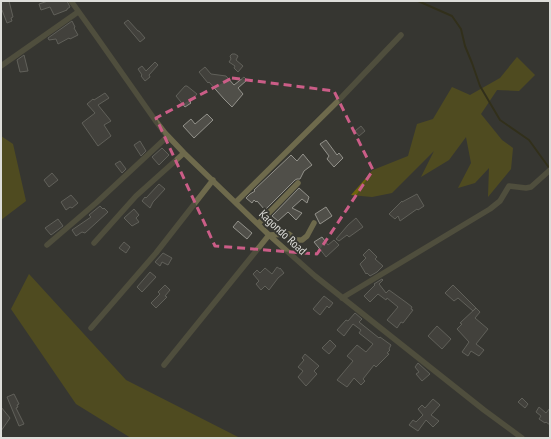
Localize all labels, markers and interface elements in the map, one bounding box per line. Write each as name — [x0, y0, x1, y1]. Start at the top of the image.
street label: Kagondo Road — [256, 206, 310, 258]

